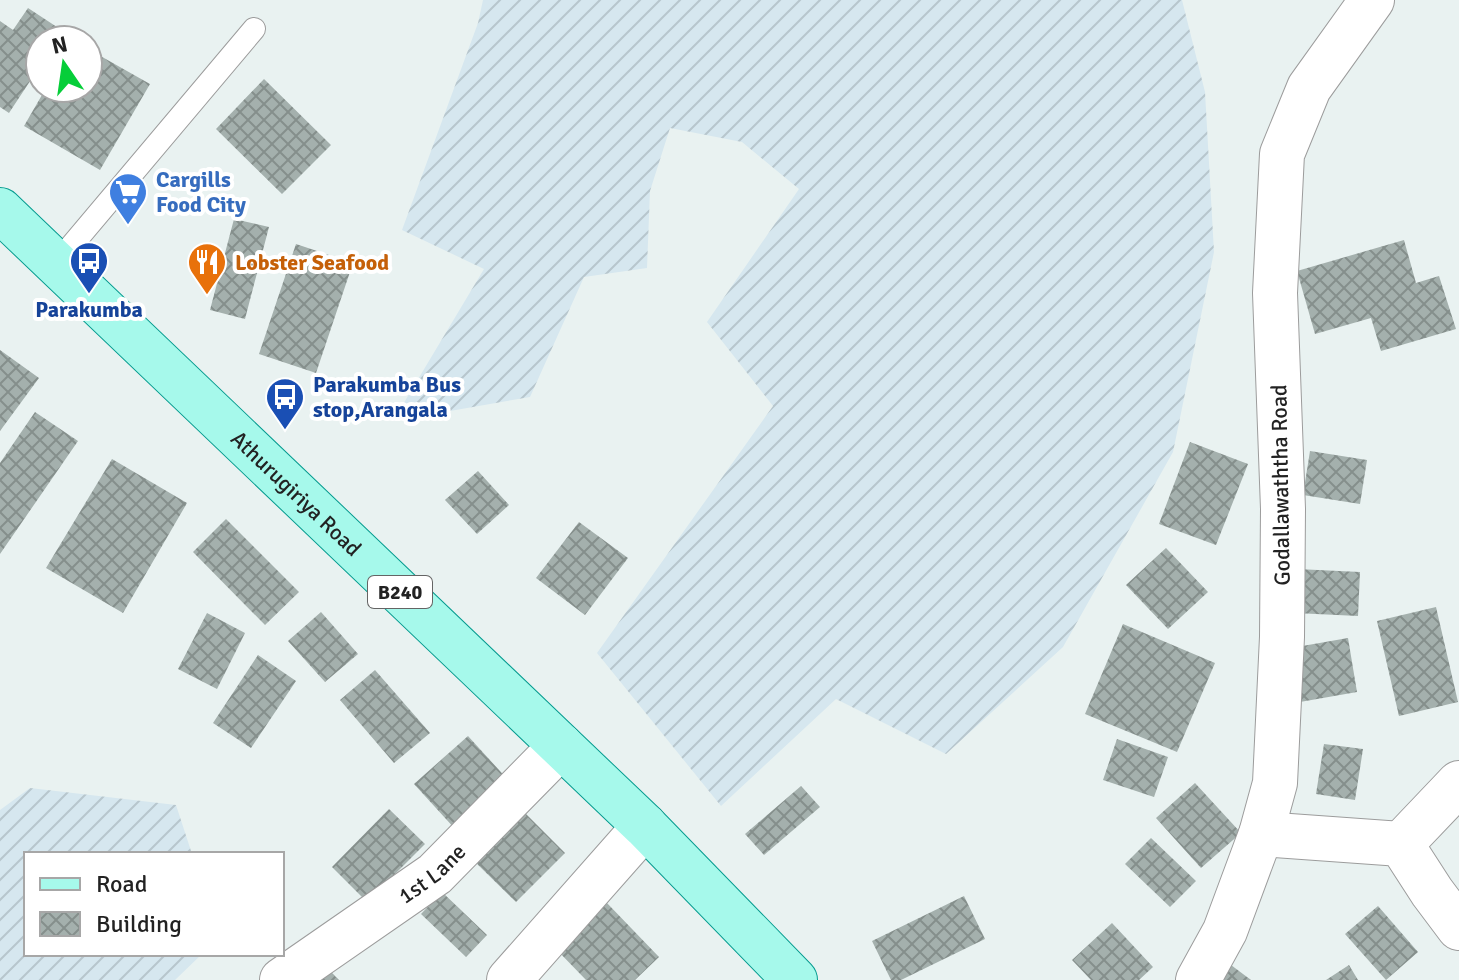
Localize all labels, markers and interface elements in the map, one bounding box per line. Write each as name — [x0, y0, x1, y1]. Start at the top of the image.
north arrow — [24, 24, 104, 104]
text: N — [49, 30, 70, 60]
place label: Cargills Food City — [156, 166, 246, 218]
supermarket icon: Cargills Food City — [107, 171, 149, 226]
bus stop icon: Parakumba — [68, 240, 110, 295]
restaurant icon: Lobster Seafood — [186, 241, 228, 296]
place label: Lobster Seafood — [235, 249, 389, 276]
place label: Parakumba — [35, 296, 143, 323]
place label: Parakumba Bus stop,Arangala — [313, 371, 461, 423]
bus stop icon: Parakumba Bus stop,Arangala — [264, 376, 306, 431]
street label: Godallawaththa Road — [1265, 384, 1296, 586]
street label: Athurugiriya Road — [225, 425, 367, 562]
road number: B240 — [368, 576, 432, 608]
street label: 1st Lane — [393, 838, 471, 909]
legend — [24, 852, 284, 956]
text: Road — [96, 869, 147, 899]
text: Building — [96, 909, 182, 939]

